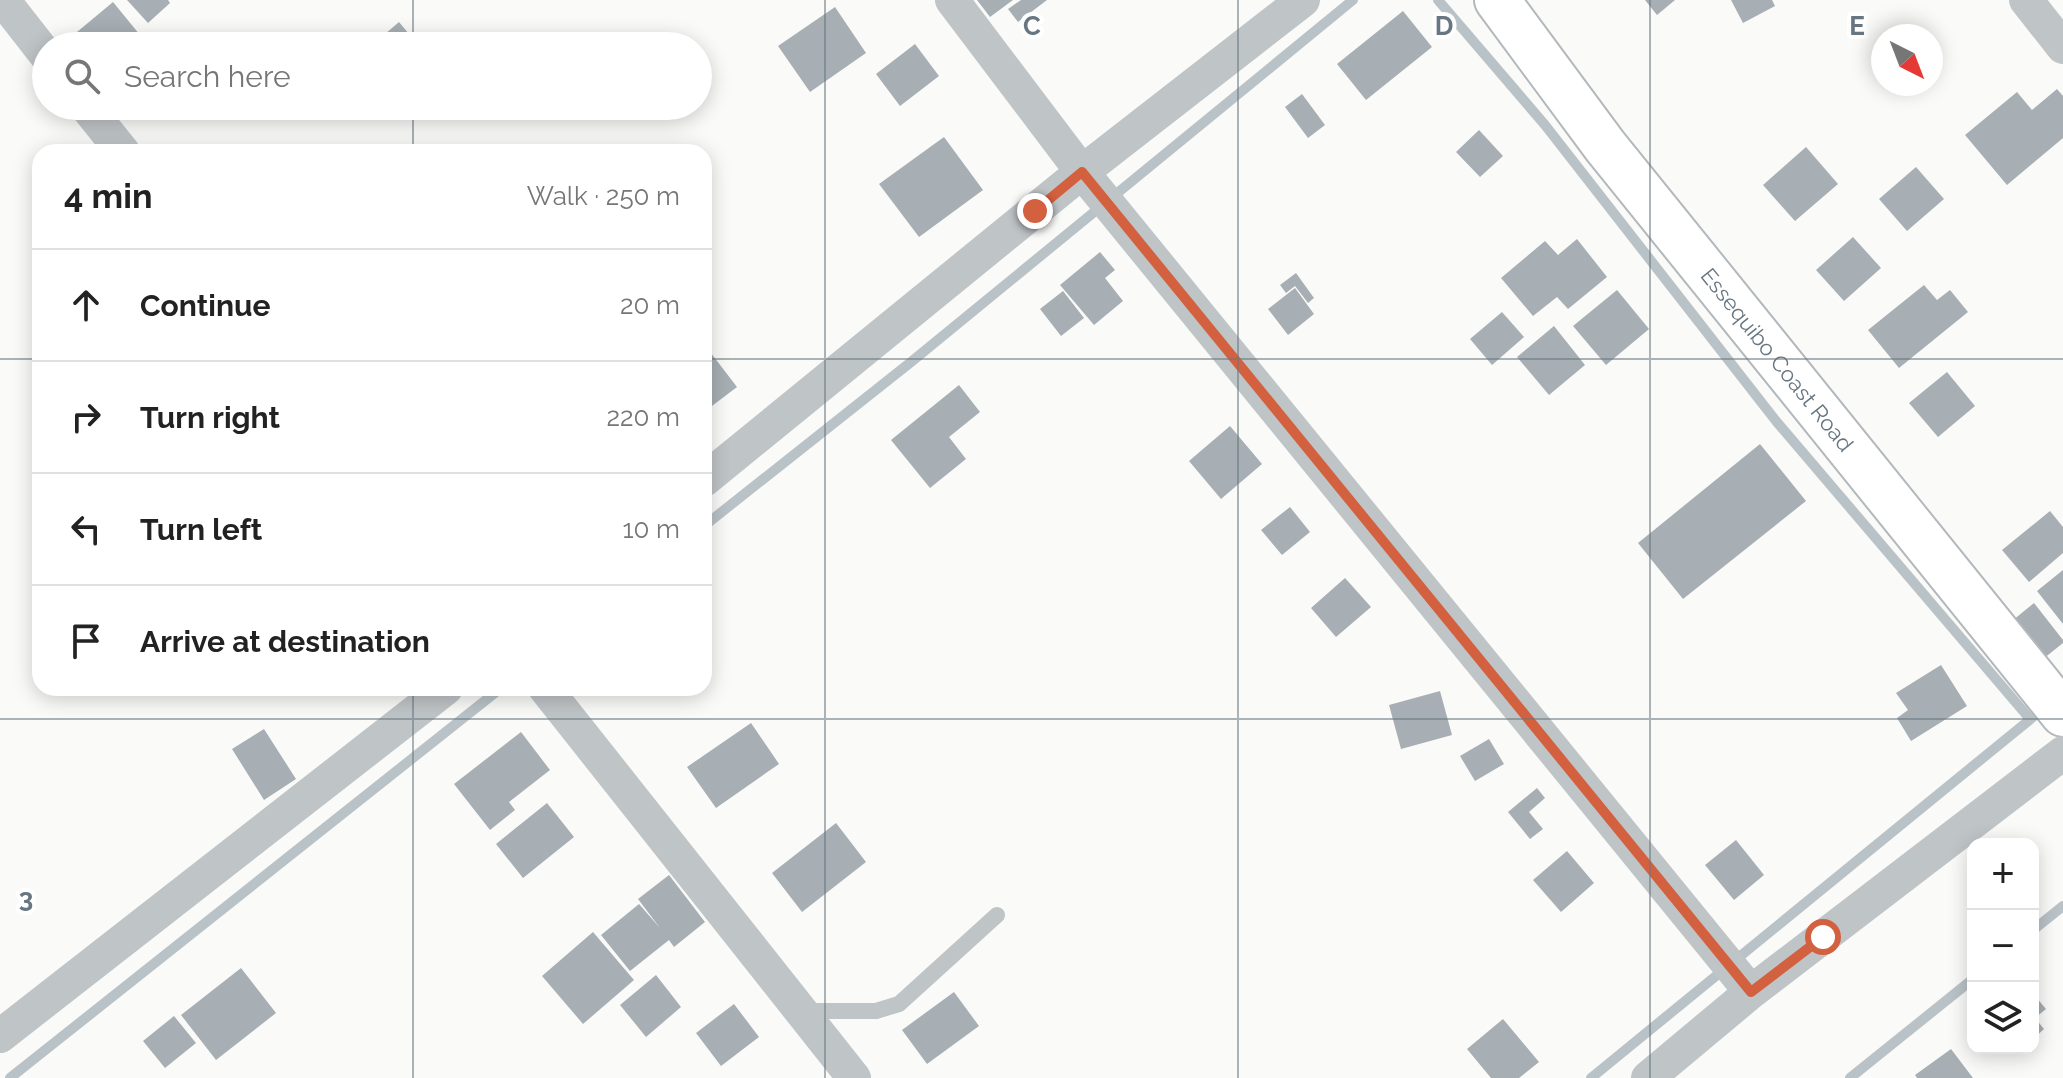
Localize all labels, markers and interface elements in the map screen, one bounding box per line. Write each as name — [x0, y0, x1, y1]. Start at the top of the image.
text: C — [1023, 11, 1041, 41]
text: D — [1435, 11, 1453, 41]
text: E — [1849, 11, 1865, 41]
north arrow — [1871, 24, 1943, 96]
search box — [32, 32, 712, 120]
icon: search — [60, 54, 104, 98]
text: Search here — [124, 59, 291, 94]
text: 4 min — [64, 176, 152, 216]
text: Walk · 250 m — [527, 181, 680, 211]
route end — [1017, 193, 1053, 229]
street label: Essequibo Coast Road — [1696, 263, 1859, 456]
icon: ahead — [64, 283, 108, 327]
text: Continue — [140, 288, 271, 323]
text: 20 m — [620, 290, 680, 320]
icon: right — [64, 395, 108, 439]
text: Turn right — [140, 400, 280, 435]
text: 220 m — [606, 402, 680, 432]
icon: left — [64, 507, 108, 551]
text: Turn left — [140, 512, 262, 547]
text: 10 m — [622, 514, 680, 544]
icon: arrive — [64, 619, 108, 663]
text: Arrive at destination — [140, 624, 430, 659]
map controls — [1967, 838, 2039, 1054]
button: + — [1967, 838, 2039, 910]
text: 3 — [19, 883, 33, 913]
button: − — [1967, 910, 2039, 982]
route start — [1805, 919, 1841, 955]
button: layers — [1967, 982, 2039, 1054]

